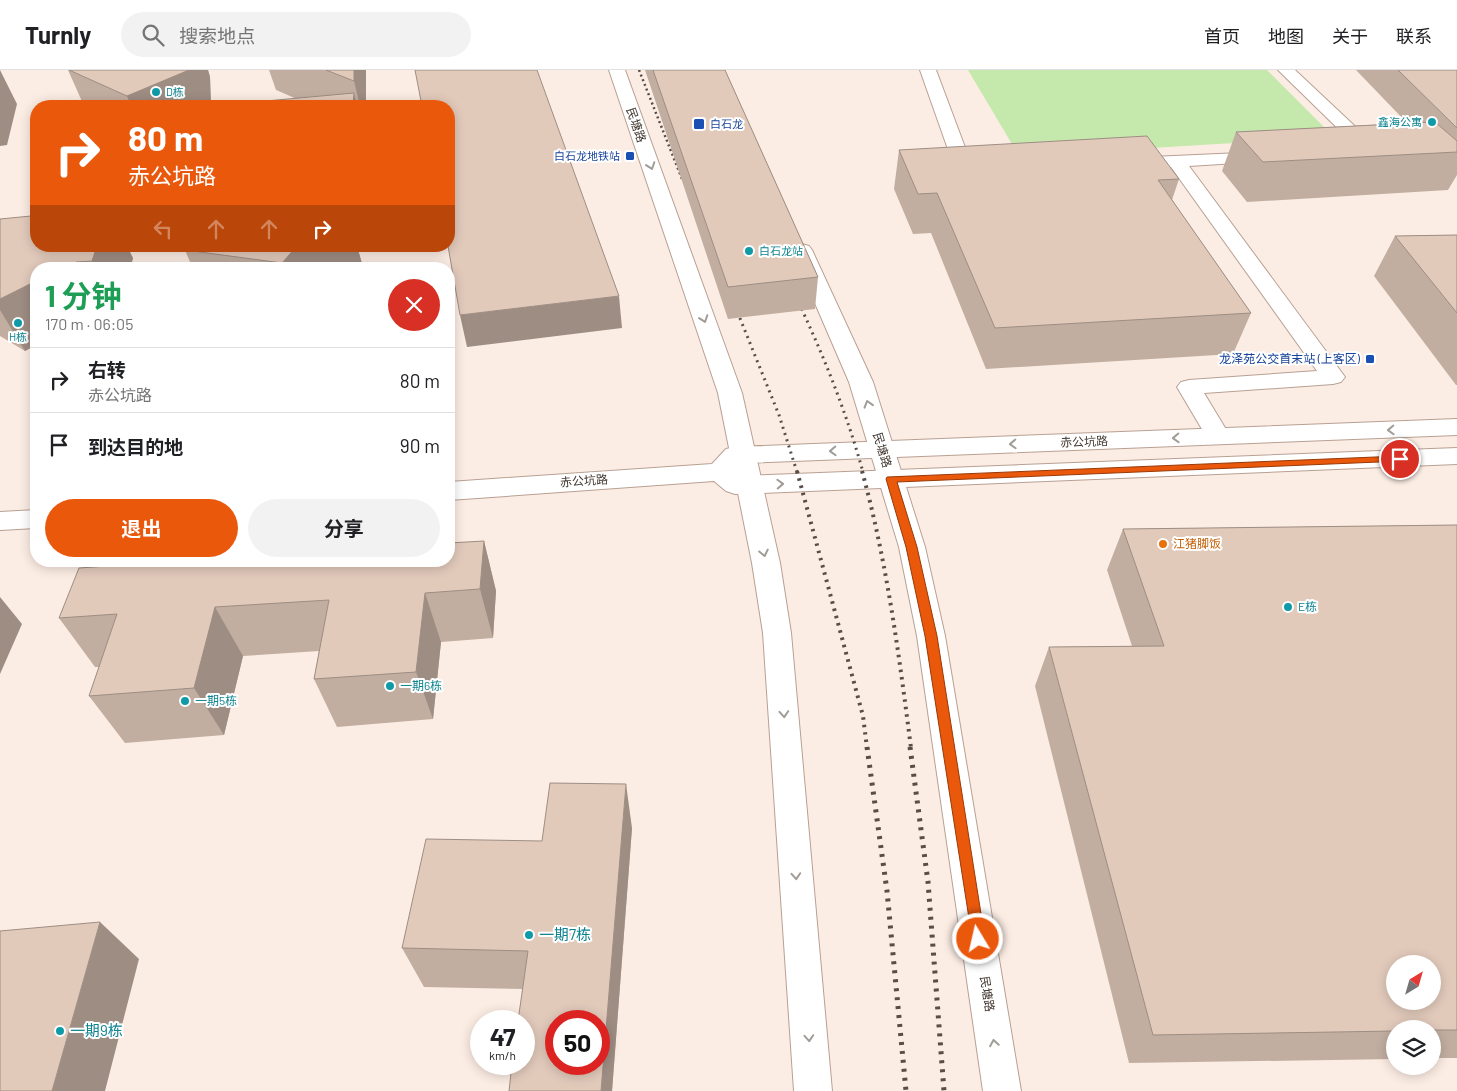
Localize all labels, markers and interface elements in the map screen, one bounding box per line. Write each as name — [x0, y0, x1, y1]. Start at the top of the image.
search box — [121, 12, 471, 57]
text: Turnly — [25, 20, 91, 49]
icon: search — [139, 21, 167, 49]
text: 搜索地点 — [179, 24, 255, 47]
text: 首页 — [1204, 25, 1240, 47]
text: 地图 — [1268, 25, 1304, 47]
text: 关于 — [1332, 25, 1368, 47]
text: 联系 — [1396, 25, 1432, 47]
place label: D栋 — [166, 85, 184, 98]
marker: D栋 — [150, 86, 162, 98]
street label: 民塘路 — [624, 105, 649, 144]
place label: 鑫海公寓 — [1378, 115, 1422, 128]
text: 80 m — [128, 116, 203, 158]
marker: 鑫海公寓 — [1426, 116, 1438, 128]
marker: 白石龙 — [692, 117, 706, 131]
place label: 白石龙 — [710, 117, 743, 130]
icon: right — [45, 120, 110, 185]
place label: 白石龙地铁站 — [554, 149, 620, 162]
marker: 白石龙地铁站 — [624, 150, 636, 162]
one-way arrow — [645, 161, 655, 169]
text: 赤公坑路 — [128, 162, 216, 188]
icon: left — [149, 215, 177, 243]
icon: ahead — [202, 215, 230, 243]
icon: ahead — [255, 215, 283, 243]
icon: right — [308, 215, 336, 243]
place label: 白石龙站 — [759, 244, 803, 257]
marker: 白石龙站 — [743, 245, 755, 257]
text: 1 分钟 — [45, 277, 122, 313]
button: close — [388, 279, 440, 331]
text: 170 m · 06:05 — [45, 314, 133, 333]
one-way arrow — [698, 314, 708, 323]
marker: H栋 — [12, 317, 24, 329]
place label: H栋 — [9, 330, 27, 343]
place label: 龙泽苑公交首末站 (上客区) — [1219, 351, 1361, 365]
marker: 龙泽苑公交首末站 (上客区) — [1364, 353, 1376, 365]
text: 右转 — [88, 358, 126, 381]
icon: right — [45, 366, 73, 394]
text: 80 m — [400, 369, 440, 392]
text: 赤公坑路 — [88, 385, 152, 404]
one-way arrow — [863, 400, 873, 409]
one-way arrow — [1386, 425, 1394, 435]
street label: 民塘路 — [871, 430, 895, 469]
icon: arrive — [45, 431, 73, 459]
street label: 赤公坑路 — [1060, 433, 1108, 449]
one-way arrow — [1171, 433, 1179, 443]
text: 90 m — [400, 434, 440, 457]
text: 到达目的地 — [88, 435, 183, 458]
pin — [1379, 438, 1421, 480]
one-way arrow — [1009, 439, 1017, 450]
icon: arrive — [1386, 445, 1414, 473]
one-way arrow — [829, 446, 837, 456]
street label: 赤公坑路 — [559, 471, 608, 489]
one-way arrow — [776, 478, 784, 489]
button: 退出 — [45, 499, 238, 557]
button: 分享 — [248, 499, 440, 557]
place label: 江猪脚饭 — [1173, 536, 1221, 550]
marker: 江猪脚饭 — [1157, 538, 1169, 550]
one-way arrow — [759, 549, 769, 558]
place label: E栋 — [1298, 599, 1317, 613]
marker: E栋 — [1282, 601, 1294, 613]
place label: 一期6栋 — [400, 678, 442, 692]
marker: 一期6栋 — [384, 680, 396, 692]
place label: 一期5栋 — [195, 693, 237, 707]
marker: 一期5栋 — [179, 695, 191, 707]
one-way arrow — [778, 711, 789, 719]
one-way arrow — [790, 873, 801, 881]
position arrow — [951, 912, 1003, 964]
place label: 一期7栋 — [539, 925, 591, 943]
marker: 一期7栋 — [523, 929, 535, 941]
north arrow — [1386, 955, 1441, 1010]
map controls — [1386, 955, 1441, 1075]
street label: 民塘路 — [978, 975, 998, 1013]
speed limit sign: 50 — [545, 1010, 610, 1075]
button: layers — [1386, 1020, 1441, 1075]
place label: 一期9栋 — [70, 1021, 123, 1039]
text: 47 — [490, 1021, 515, 1051]
marker: 一期9栋 — [54, 1025, 66, 1037]
one-way arrow — [803, 1035, 814, 1043]
one-way arrow — [990, 1038, 1000, 1047]
text: km/h — [489, 1048, 516, 1062]

